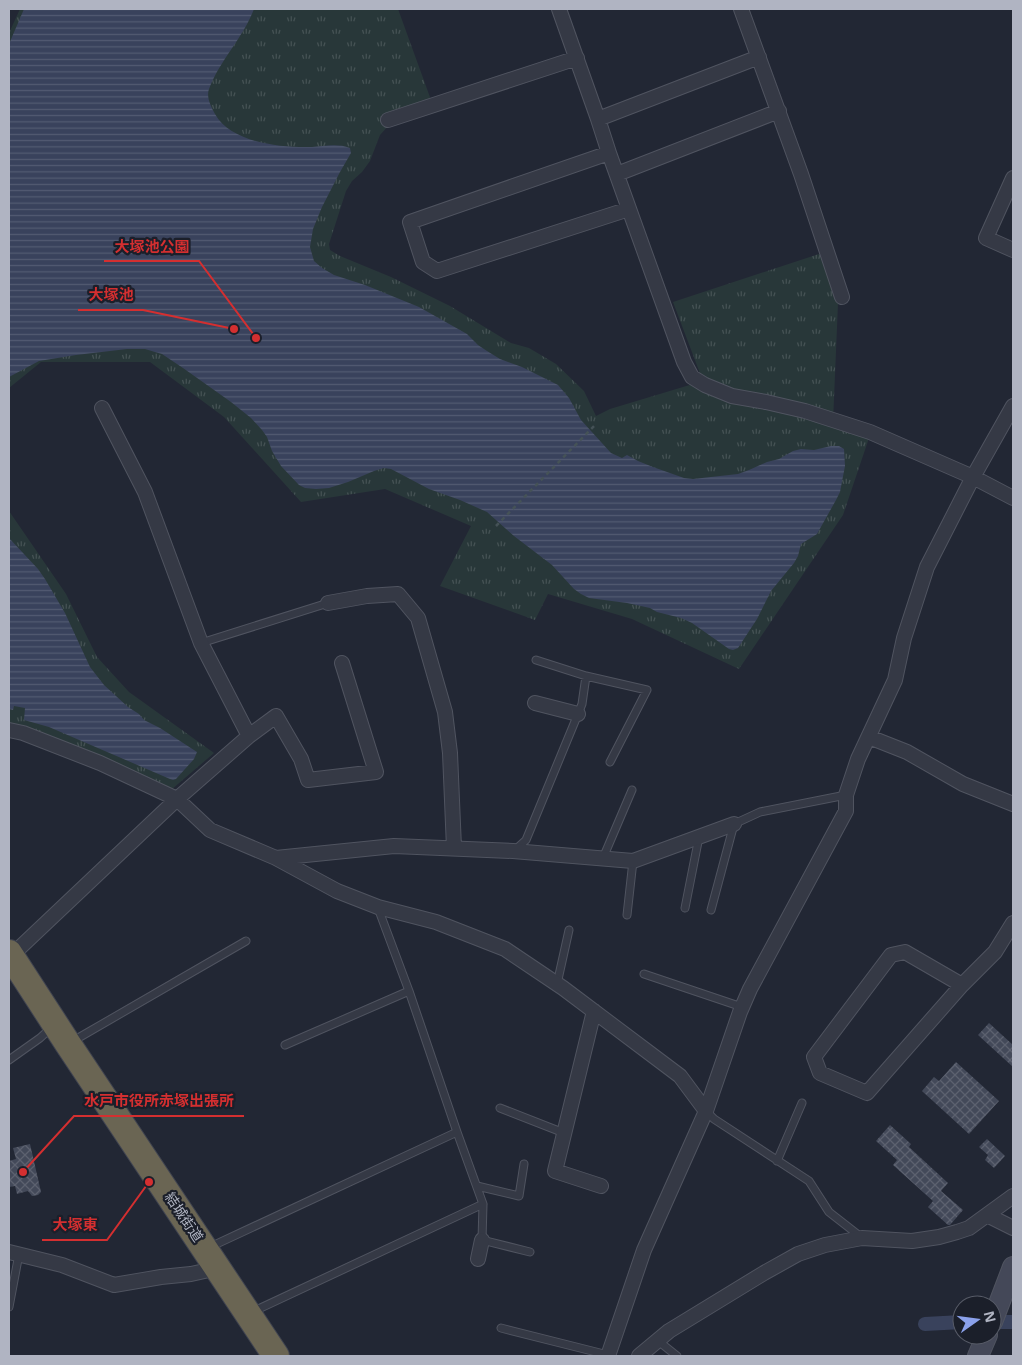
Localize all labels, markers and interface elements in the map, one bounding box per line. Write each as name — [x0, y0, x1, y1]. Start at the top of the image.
callout: 大塚池公園 — [104, 231, 199, 261]
text: 大塚池公園 — [114, 236, 190, 256]
callout: 大塚池 — [78, 280, 143, 310]
text: 大塚池 — [88, 284, 134, 304]
callout: 水戸市役所赤塚出張所 — [74, 1086, 244, 1116]
text: 水戸市役所赤塚出張所 — [84, 1090, 234, 1110]
street label: 結城街道 — [161, 1188, 208, 1245]
callout: 大塚東 — [42, 1210, 107, 1240]
text: 大塚東 — [52, 1214, 98, 1234]
north arrow — [952, 1295, 1002, 1345]
text: N — [980, 1309, 1001, 1325]

